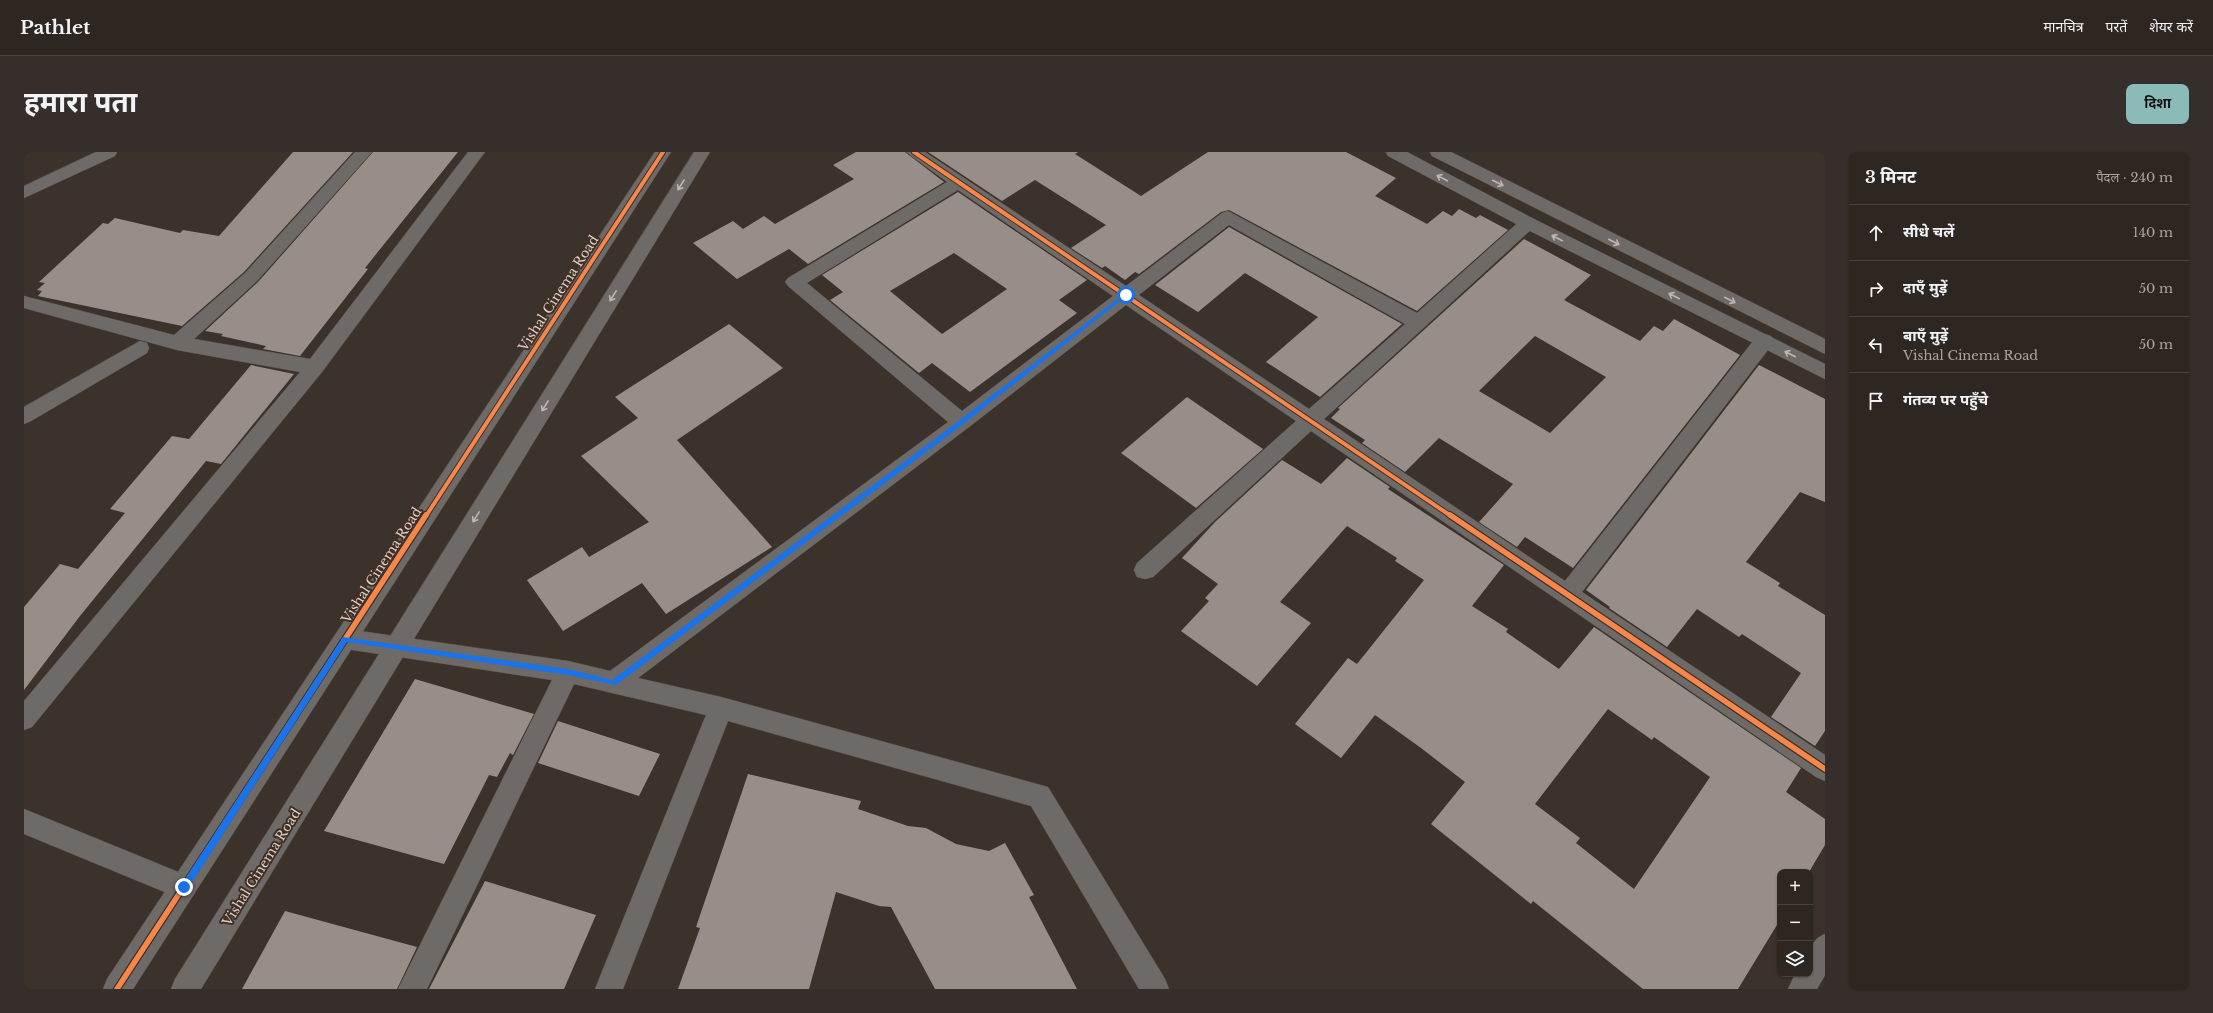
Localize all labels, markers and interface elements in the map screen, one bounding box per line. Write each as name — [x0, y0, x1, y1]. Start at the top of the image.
text: Pathlet — [20, 16, 90, 39]
text: मानचित्र — [2043, 18, 2083, 36]
text: परतें — [2105, 18, 2127, 36]
text: शेयर करें — [2149, 18, 2193, 36]
button: दिशा — [2126, 84, 2189, 124]
text: हमारा पता — [24, 85, 137, 120]
text: 3 मिनट — [1865, 167, 1916, 188]
text: पैदल · 240 m — [2096, 169, 2173, 186]
one-way arrow — [1436, 174, 1448, 181]
one-way arrow — [677, 179, 685, 191]
one-way arrow — [1492, 180, 1504, 187]
icon: ahead — [1865, 222, 1887, 244]
text: सीधे चलें — [1903, 222, 1954, 241]
text: 140 m — [2133, 224, 2173, 241]
street label: Vishal Cinema Road — [514, 232, 602, 355]
one-way arrow — [1552, 234, 1564, 241]
one-way arrow — [1607, 238, 1619, 246]
icon: right — [1865, 278, 1887, 300]
text: दाएँ मुड़ें — [1903, 278, 1947, 297]
text: 50 m — [2139, 280, 2173, 297]
route start — [1117, 286, 1135, 304]
one-way arrow — [609, 290, 617, 301]
one-way arrow — [1668, 292, 1680, 299]
one-way arrow — [1724, 297, 1736, 304]
text: बाएँ मुड़ें — [1903, 326, 1948, 345]
icon: left — [1865, 334, 1887, 356]
text: 50 m — [2139, 336, 2173, 353]
text: Vishal Cinema Road — [1903, 347, 2038, 364]
one-way arrow — [1784, 350, 1796, 357]
icon: arrive — [1865, 390, 1887, 412]
text: गंतव्य पर पहुँचे — [1903, 390, 1988, 409]
one-way arrow — [540, 400, 548, 412]
street label: Vishal Cinema Road — [337, 504, 425, 627]
one-way arrow — [472, 511, 480, 523]
street label: Vishal Cinema Road — [218, 805, 305, 930]
map controls — [1777, 869, 1813, 977]
button: + — [1777, 869, 1813, 905]
route end — [175, 878, 193, 896]
button: − — [1777, 905, 1813, 941]
button: layers — [1777, 941, 1813, 977]

